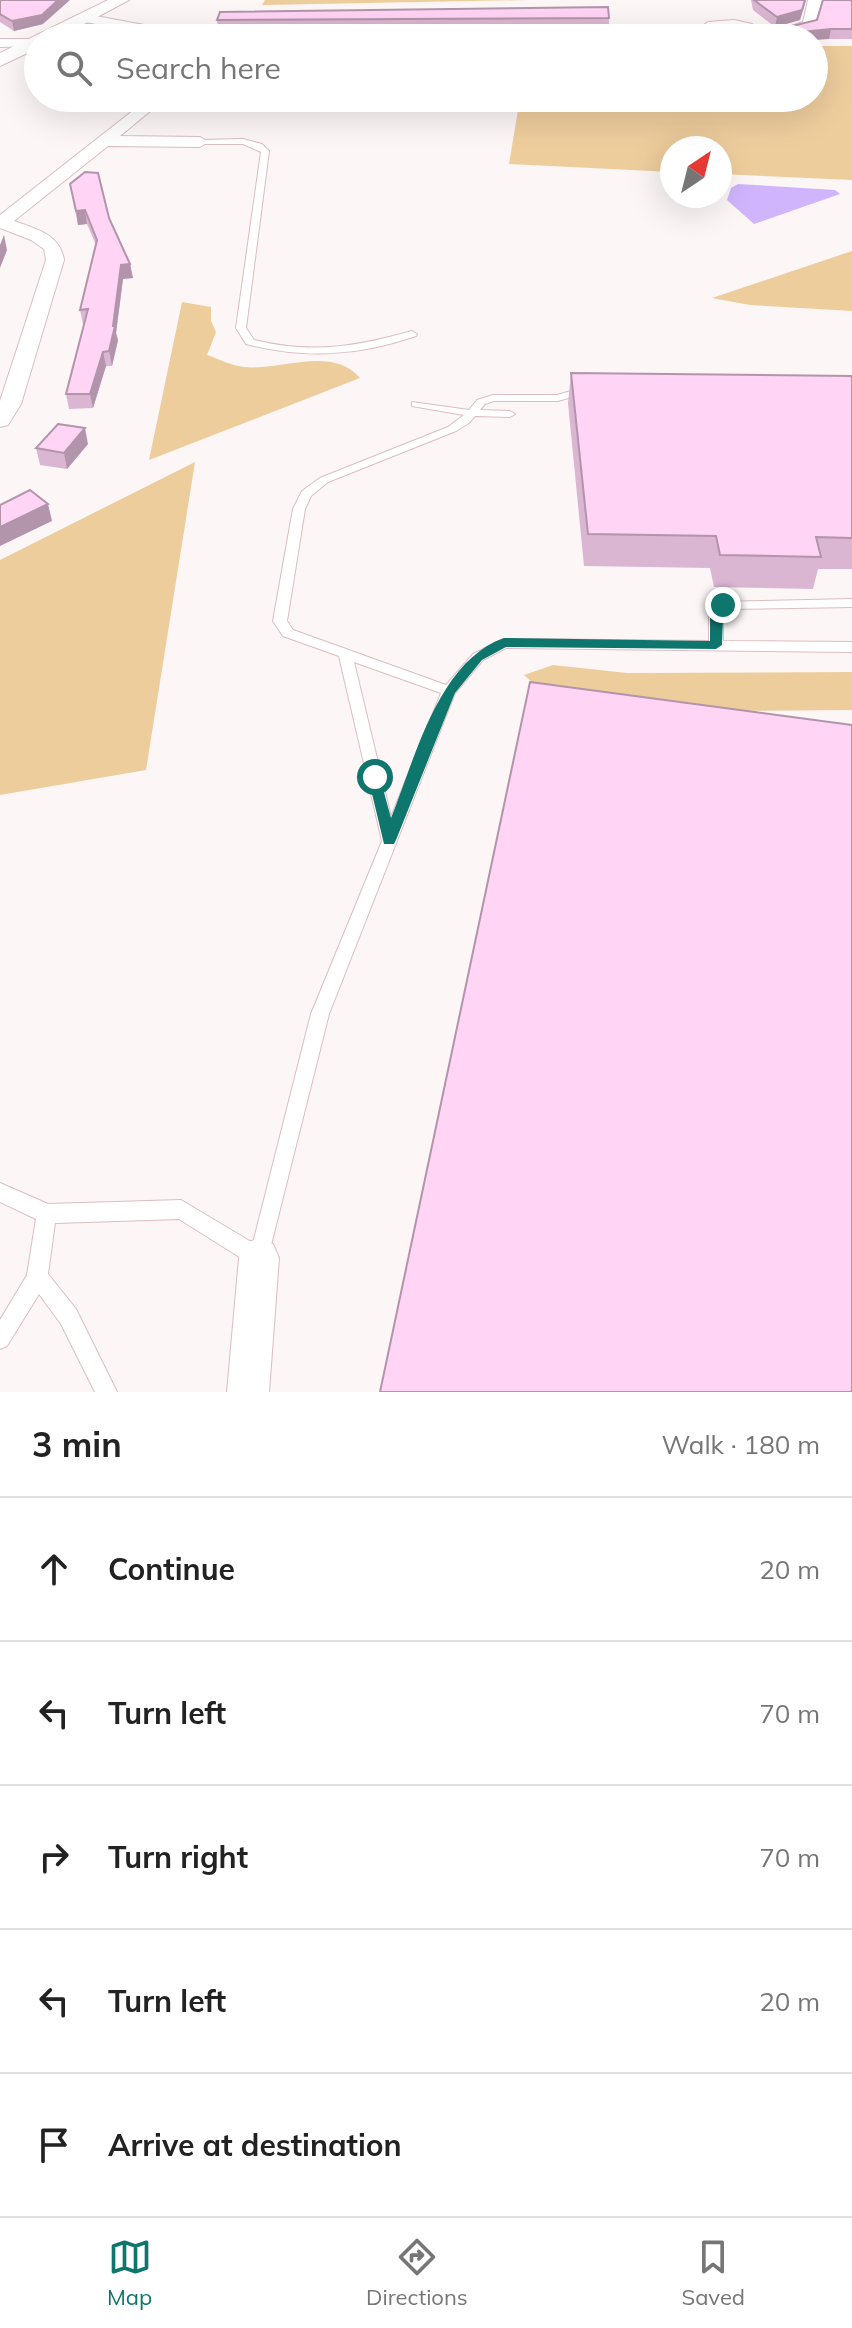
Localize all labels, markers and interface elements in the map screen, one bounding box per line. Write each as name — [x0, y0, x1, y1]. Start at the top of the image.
search box — [24, 24, 828, 112]
icon: search — [52, 46, 96, 90]
text: Search here — [116, 49, 281, 87]
north arrow — [660, 136, 732, 208]
route end — [705, 587, 741, 623]
route start — [357, 759, 393, 795]
text: 3 min — [32, 1423, 122, 1466]
text: Walk · 180 m — [661, 1428, 820, 1461]
icon: ahead — [32, 1547, 76, 1591]
text: Continue — [108, 1550, 235, 1588]
text: 20 m — [759, 1553, 820, 1586]
icon: left — [32, 1691, 76, 1735]
text: Turn left — [108, 1694, 226, 1732]
text: 70 m — [759, 1697, 820, 1730]
icon: right — [32, 1835, 76, 1879]
text: Turn right — [108, 1838, 248, 1876]
text: 70 m — [759, 1841, 820, 1874]
icon: left — [32, 1979, 76, 2023]
text: Turn left — [108, 1982, 226, 2020]
text: 20 m — [759, 1985, 820, 2018]
icon: arrive — [32, 2123, 76, 2167]
text: Arrive at destination — [108, 2126, 402, 2164]
tab: Map — [107, 2235, 152, 2311]
tab: Directions — [366, 2235, 468, 2311]
tab: Saved — [682, 2235, 745, 2311]

